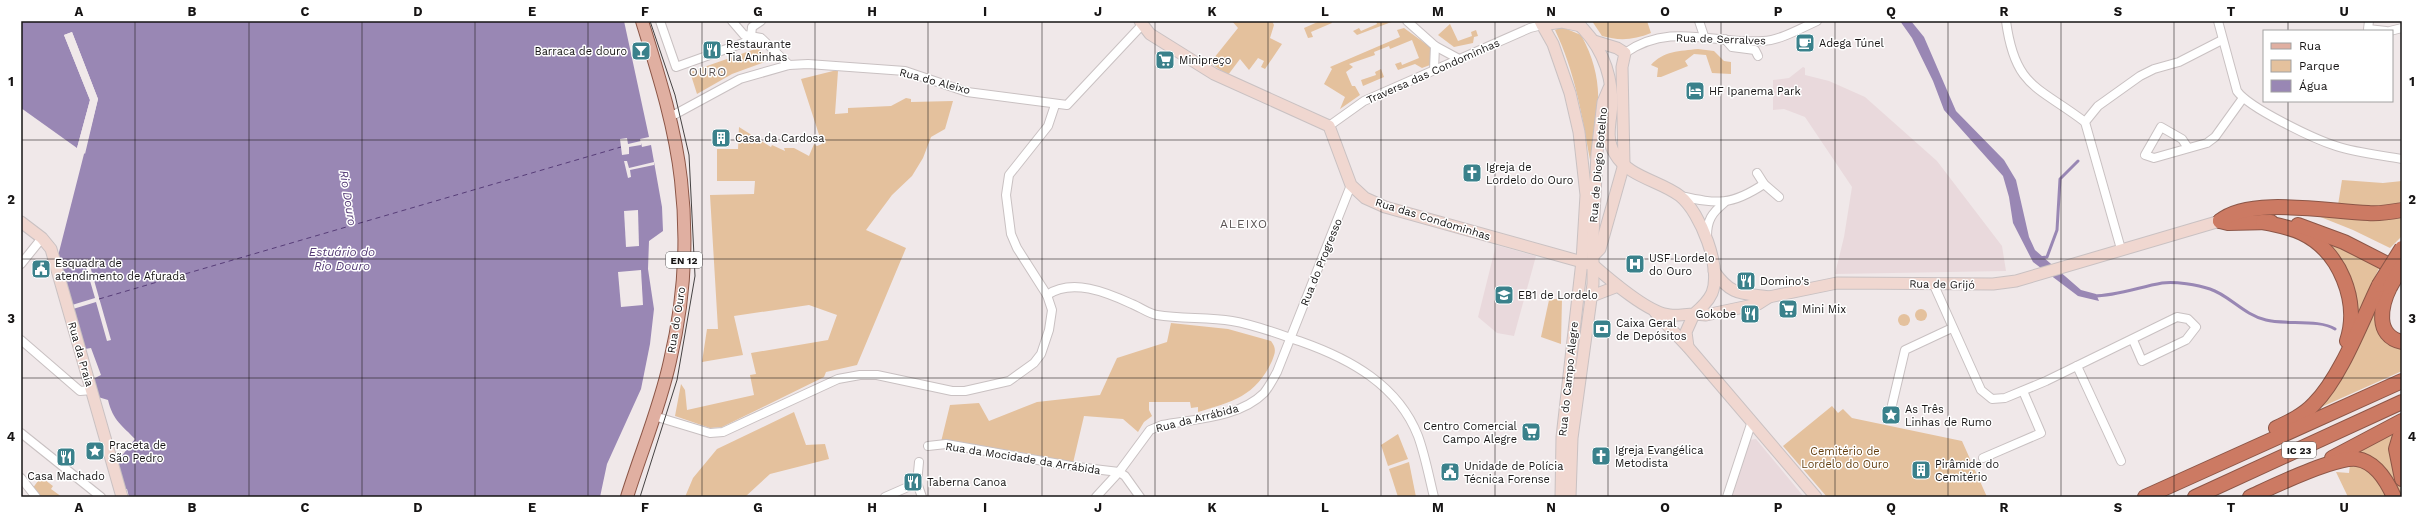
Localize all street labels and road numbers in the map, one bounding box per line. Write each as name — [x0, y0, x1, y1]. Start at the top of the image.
street label: Rua de Serralves — [1676, 31, 1766, 48]
street label: Traversa das Condominhas — [1365, 36, 1502, 107]
street label: Rua do Aleixo — [898, 66, 972, 97]
street label: Rua de Diogo Botelho — [1587, 107, 1610, 223]
street label: Rua das Condominhas — [1374, 196, 1492, 243]
street label: Rua do Progresso — [1298, 217, 1345, 308]
road number: EN 12 — [666, 252, 702, 268]
street label: Rua de Grijó — [1909, 277, 1975, 292]
street label: Rua do Ouro — [665, 286, 688, 354]
street label: Rua da Praia — [65, 320, 96, 388]
street label: Rua do Campo Alegre — [1556, 321, 1581, 437]
street label: Rua da Arrábida — [1154, 402, 1240, 435]
street label: Rua da Mocidade da Arrábida — [944, 440, 1101, 477]
road number: IC 23 — [2282, 442, 2316, 458]

